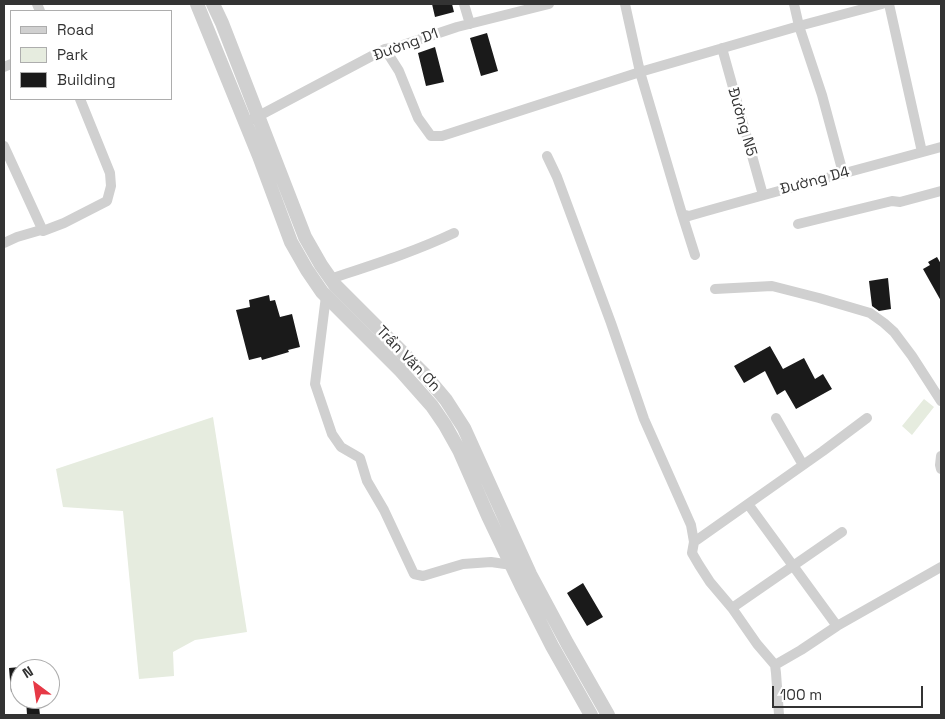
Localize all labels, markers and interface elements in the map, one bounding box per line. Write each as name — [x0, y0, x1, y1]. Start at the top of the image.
legend — [10, 10, 172, 100]
text: Road — [57, 20, 94, 39]
street label: Đường D1 — [371, 25, 441, 65]
text: Park — [57, 45, 88, 64]
text: Building — [57, 70, 116, 89]
street label: Đường N5 — [724, 86, 760, 158]
street label: Đường D4 — [778, 163, 852, 199]
street label: Trần Văn Ơn — [372, 322, 444, 396]
north arrow — [10, 659, 60, 709]
text: N — [19, 662, 36, 682]
scale bar — [775, 676, 926, 708]
text: 100 m — [780, 685, 822, 704]

